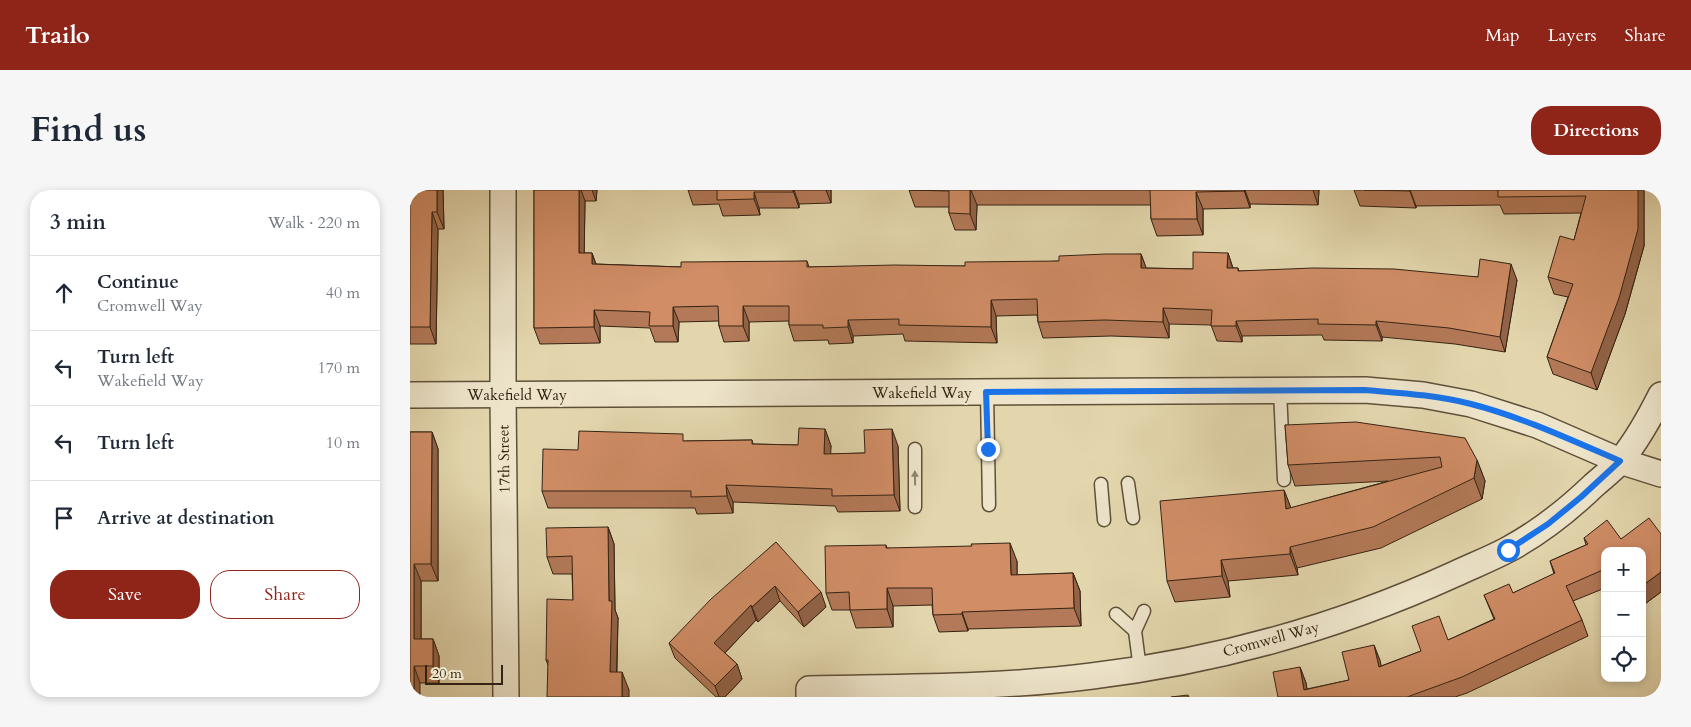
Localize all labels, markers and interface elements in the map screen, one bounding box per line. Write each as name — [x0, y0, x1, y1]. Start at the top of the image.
text: Trailo — [25, 19, 90, 52]
text: Map — [1485, 23, 1520, 48]
text: Layers — [1548, 23, 1597, 48]
text: Share — [1625, 23, 1666, 48]
text: Find us — [30, 106, 146, 154]
button: Directions — [1531, 106, 1661, 155]
text: 3 min — [50, 208, 106, 237]
text: Walk · 220 m — [268, 212, 360, 234]
text: Continue — [97, 269, 179, 295]
icon: ahead — [50, 279, 78, 307]
text: 40 m — [326, 282, 360, 304]
text: Cromwell Way — [97, 295, 203, 317]
text: Turn left — [97, 344, 174, 370]
icon: left — [50, 354, 78, 382]
text: 170 m — [318, 357, 360, 379]
text: Wakefield Way — [97, 370, 204, 392]
street label: Wakefield Way — [871, 383, 972, 403]
street label: Wakefield Way — [466, 385, 567, 405]
street label: 17th Street — [493, 424, 515, 493]
icon: left — [50, 429, 78, 457]
text: Turn left — [97, 430, 174, 456]
text: 10 m — [326, 432, 360, 454]
route end — [977, 438, 1000, 461]
one-way arrow — [911, 470, 919, 486]
icon: arrive — [50, 504, 78, 532]
text: Arrive at destination — [97, 505, 274, 531]
route start — [1497, 539, 1520, 562]
map controls — [1601, 547, 1646, 682]
button: + — [1601, 547, 1646, 592]
button: Save — [50, 570, 200, 619]
button: Share — [210, 570, 360, 619]
button: − — [1601, 592, 1646, 637]
street label: Cromwell Way — [1220, 616, 1322, 661]
button: locate — [1601, 637, 1646, 682]
scale bar — [425, 662, 502, 685]
text: 20 m — [432, 664, 462, 683]

